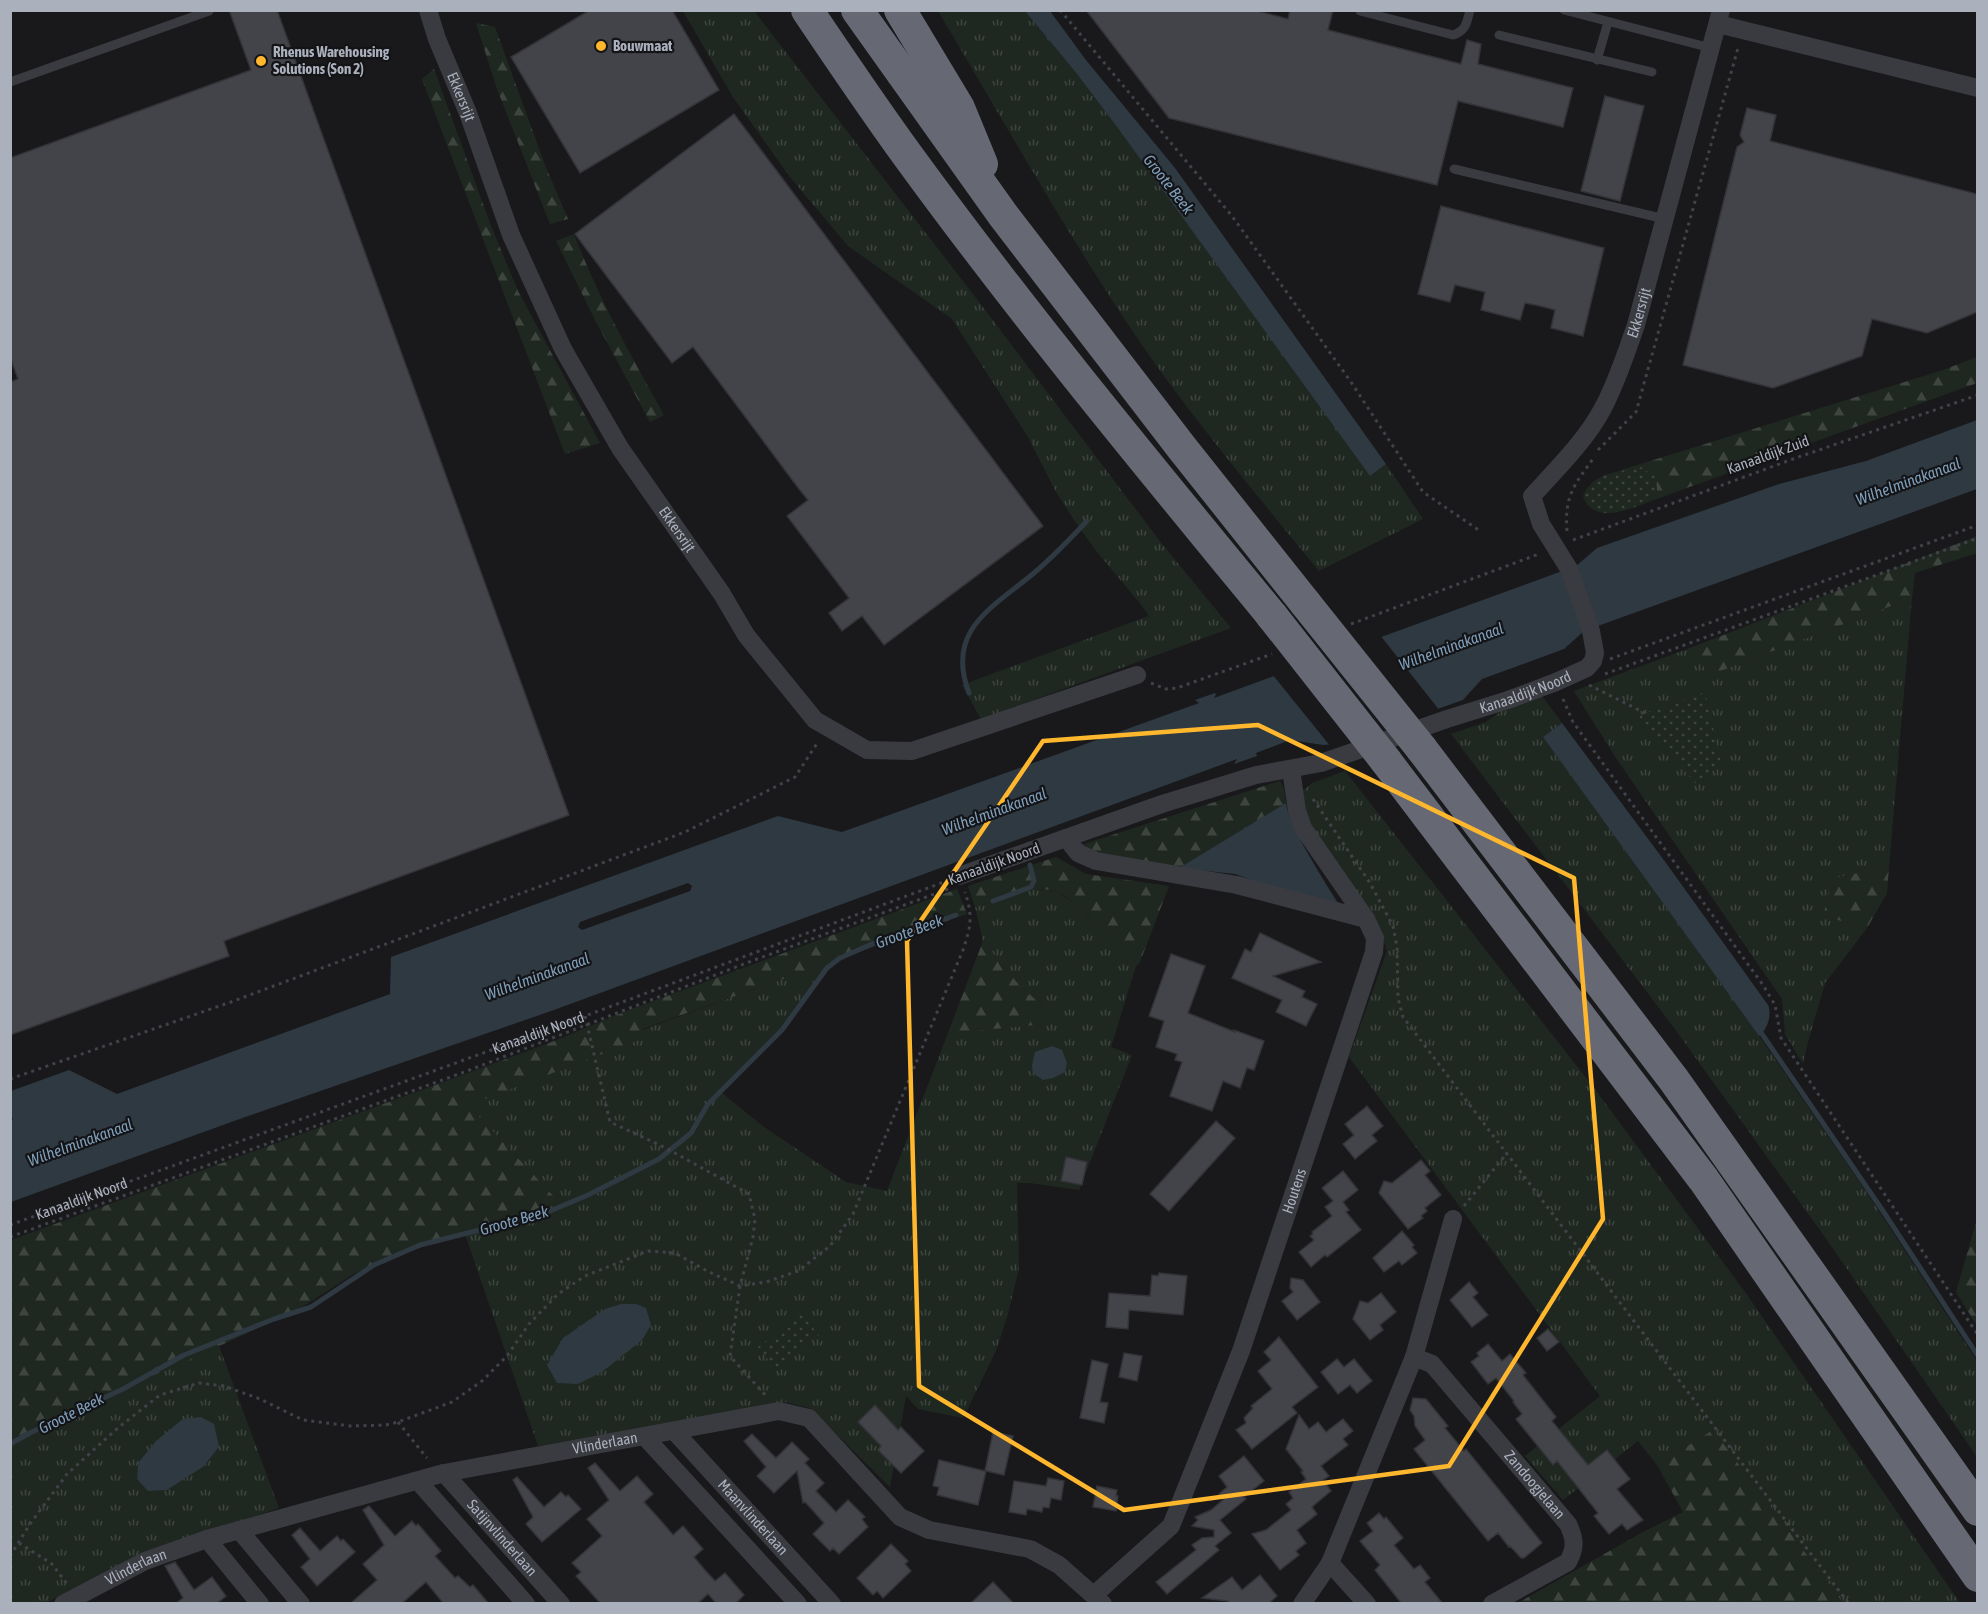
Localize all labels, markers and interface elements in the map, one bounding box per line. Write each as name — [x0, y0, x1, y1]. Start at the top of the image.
place label: Bouwmaat — [613, 37, 673, 54]
marker: Bouwmaat — [594, 39, 608, 53]
place label: Rhenus Warehousing Solutions (Son 2) — [273, 43, 390, 77]
marker: Rhenus Warehousing Solutions (Son 2) — [254, 54, 268, 68]
street label: Ekkersrijt — [444, 70, 479, 123]
water label: Groote Beek — [1140, 151, 1198, 218]
street label: Ekkersrijt — [1623, 286, 1654, 340]
street label: Kanaaldijk Zuid — [1724, 432, 1811, 477]
water label: Wilhelminakanaal — [1853, 454, 1963, 508]
street label: Ekkersrijt — [656, 503, 699, 555]
water label: Wilhelminakanaal — [1396, 619, 1506, 673]
street label: Kanaaldijk Noord — [1477, 667, 1574, 716]
water label: Wilhelminakanaal — [939, 784, 1049, 838]
street label: Kanaaldijk Noord — [946, 839, 1042, 888]
water label: Groote Beek — [873, 910, 946, 952]
water label: Wilhelminakanaal — [482, 949, 592, 1003]
street label: Kanaaldijk Noord — [490, 1008, 586, 1057]
water label: Wilhelminakanaal — [25, 1115, 135, 1169]
street label: Houtens — [1278, 1166, 1309, 1216]
street label: Kanaaldijk Noord — [33, 1174, 129, 1223]
water label: Groote Beek — [478, 1201, 551, 1238]
water label: Groote Beek — [36, 1389, 107, 1437]
street label: Vlinderlaan — [571, 1428, 639, 1457]
street label: Zandoogjelaan — [1501, 1447, 1569, 1522]
street label: Maanvlinderlaan — [715, 1476, 792, 1558]
street label: Satijnvlinderlaan — [464, 1496, 541, 1579]
street label: Vlinderlaan — [102, 1545, 169, 1588]

